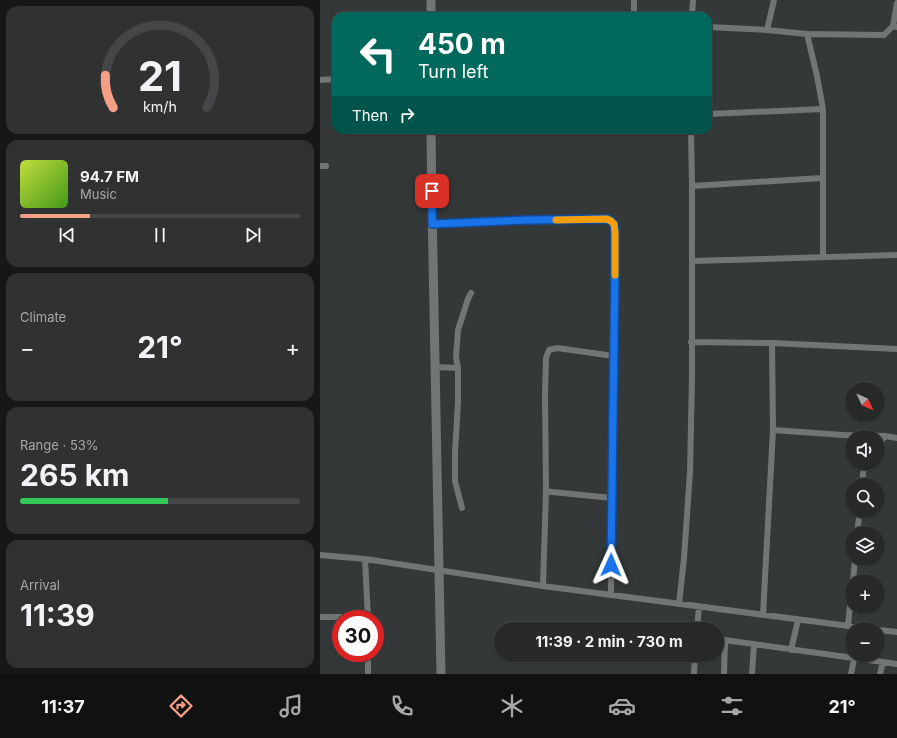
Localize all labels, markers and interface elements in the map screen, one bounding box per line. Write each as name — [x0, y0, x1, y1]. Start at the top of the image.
text: 450 m — [418, 27, 506, 61]
icon: left — [352, 28, 404, 80]
text: 21 — [138, 51, 182, 101]
text: Turn left — [418, 61, 488, 82]
text: km/h — [143, 97, 177, 114]
icon: right — [396, 104, 418, 126]
text: Then — [352, 106, 388, 125]
text: 94.7 FM — [80, 167, 139, 186]
pin — [415, 174, 449, 208]
icon: arrive — [421, 180, 443, 202]
text: Music — [80, 186, 117, 202]
icon: previous — [56, 224, 78, 246]
icon: pause — [149, 224, 171, 246]
icon: next — [242, 224, 264, 246]
text: Climate — [20, 309, 66, 325]
text: 21° — [137, 329, 183, 365]
text: − — [20, 335, 35, 361]
text: + — [285, 335, 300, 361]
north arrow — [845, 382, 885, 422]
map controls — [845, 382, 885, 662]
button: sound — [845, 430, 885, 470]
text: Range · 53% — [20, 437, 99, 453]
text: 265 km — [20, 457, 129, 493]
button: search — [845, 478, 885, 518]
button: layers — [845, 526, 885, 566]
position arrow — [590, 544, 632, 586]
button: + — [845, 574, 885, 614]
text: Arrival — [20, 577, 60, 593]
text: 11:39 — [20, 597, 95, 633]
speed limit sign: 30 — [332, 610, 384, 662]
button: − — [845, 622, 885, 662]
text: 11:39 · 2 min · 730 m — [535, 632, 683, 651]
icon: directions — [167, 692, 195, 720]
icon: music — [277, 692, 305, 720]
icon: phone — [388, 692, 416, 720]
icon: climate — [498, 692, 526, 720]
icon: car — [608, 692, 636, 720]
icon: filters — [718, 692, 746, 720]
text: 11:37 — [41, 696, 85, 717]
text: 21° — [829, 696, 856, 717]

